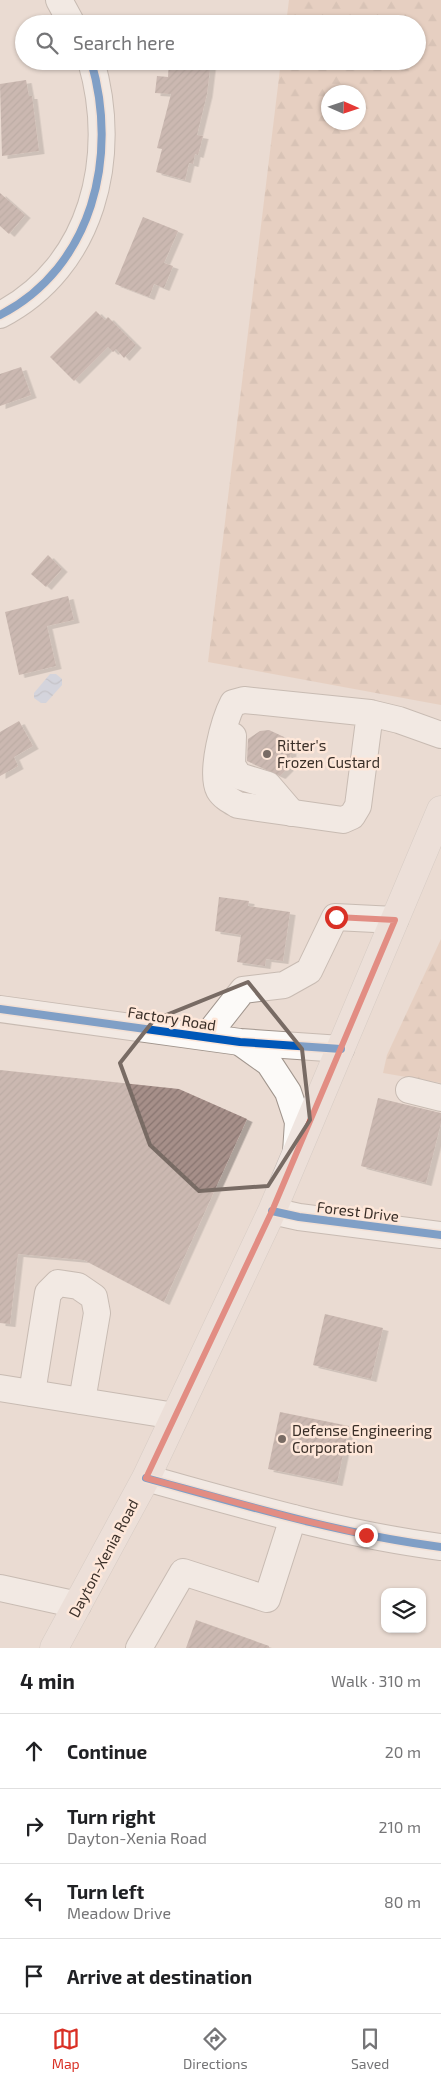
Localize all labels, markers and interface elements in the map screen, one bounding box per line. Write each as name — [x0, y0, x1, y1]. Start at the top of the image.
search box — [15, 15, 426, 70]
icon: search — [33, 29, 61, 57]
text: Search here — [73, 31, 175, 54]
north arrow — [321, 85, 366, 130]
place label: Ritter's Frozen Custard — [277, 736, 380, 771]
marker: Ritter's Frozen Custard — [261, 748, 273, 760]
route start — [325, 906, 348, 929]
street label: Factory Road — [127, 1002, 217, 1034]
street label: Forest Drive — [316, 1197, 400, 1225]
place label: Defense Engineering Corporation — [292, 1421, 433, 1456]
marker: Defense Engineering Corporation — [276, 1433, 288, 1445]
street label: Dayton-Xenia Road — [64, 1496, 142, 1620]
route end — [355, 1524, 378, 1547]
map controls — [381, 1588, 426, 1633]
button: layers — [381, 1588, 426, 1633]
text: 4 min — [20, 1668, 75, 1693]
text: Walk · 310 m — [331, 1671, 421, 1690]
icon: ahead — [20, 1737, 48, 1765]
text: Continue — [67, 1740, 147, 1763]
text: 20 m — [385, 1742, 421, 1761]
text: Turn right — [67, 1805, 155, 1828]
icon: right — [20, 1812, 48, 1840]
text: 210 m — [378, 1817, 421, 1836]
text: Dayton-Xenia Road — [67, 1828, 207, 1847]
text: Turn left — [67, 1880, 144, 1903]
icon: left — [20, 1887, 48, 1915]
text: 80 m — [384, 1892, 421, 1911]
text: Meadow Drive — [67, 1903, 171, 1922]
icon: arrive — [20, 1962, 48, 1990]
text: Arrive at destination — [67, 1965, 252, 1988]
tab: Map — [52, 2025, 80, 2072]
tab: Directions — [183, 2025, 248, 2072]
tab: Saved — [351, 2025, 389, 2072]

